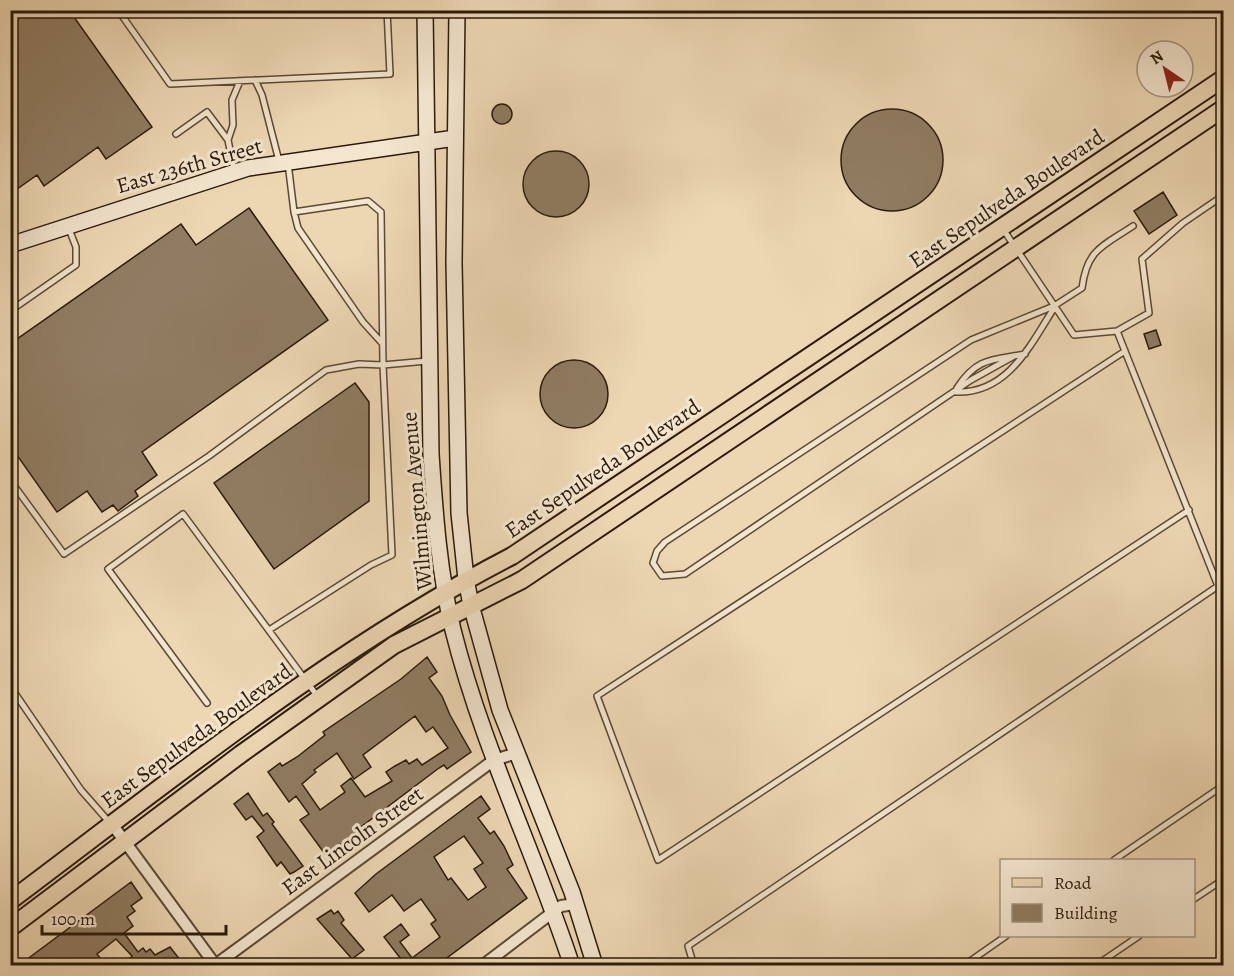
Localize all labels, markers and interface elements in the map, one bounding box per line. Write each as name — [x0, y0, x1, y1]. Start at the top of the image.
north arrow — [1135, 39, 1195, 99]
text: N — [1146, 45, 1168, 70]
street label: East Sepulveda Boulevard — [903, 122, 1110, 275]
street label: East 236th Street — [113, 131, 266, 201]
street label: East Sepulveda Boulevard — [499, 392, 706, 545]
street label: Wilmington Avenue — [394, 410, 440, 592]
street label: East Sepulveda Boulevard — [95, 656, 298, 815]
street label: East Lincoln Street — [276, 779, 430, 902]
legend — [1000, 859, 1195, 937]
text: Road — [1054, 871, 1092, 895]
scale bar — [42, 898, 226, 936]
text: Building — [1054, 901, 1118, 925]
text: 100 m — [51, 907, 95, 931]

